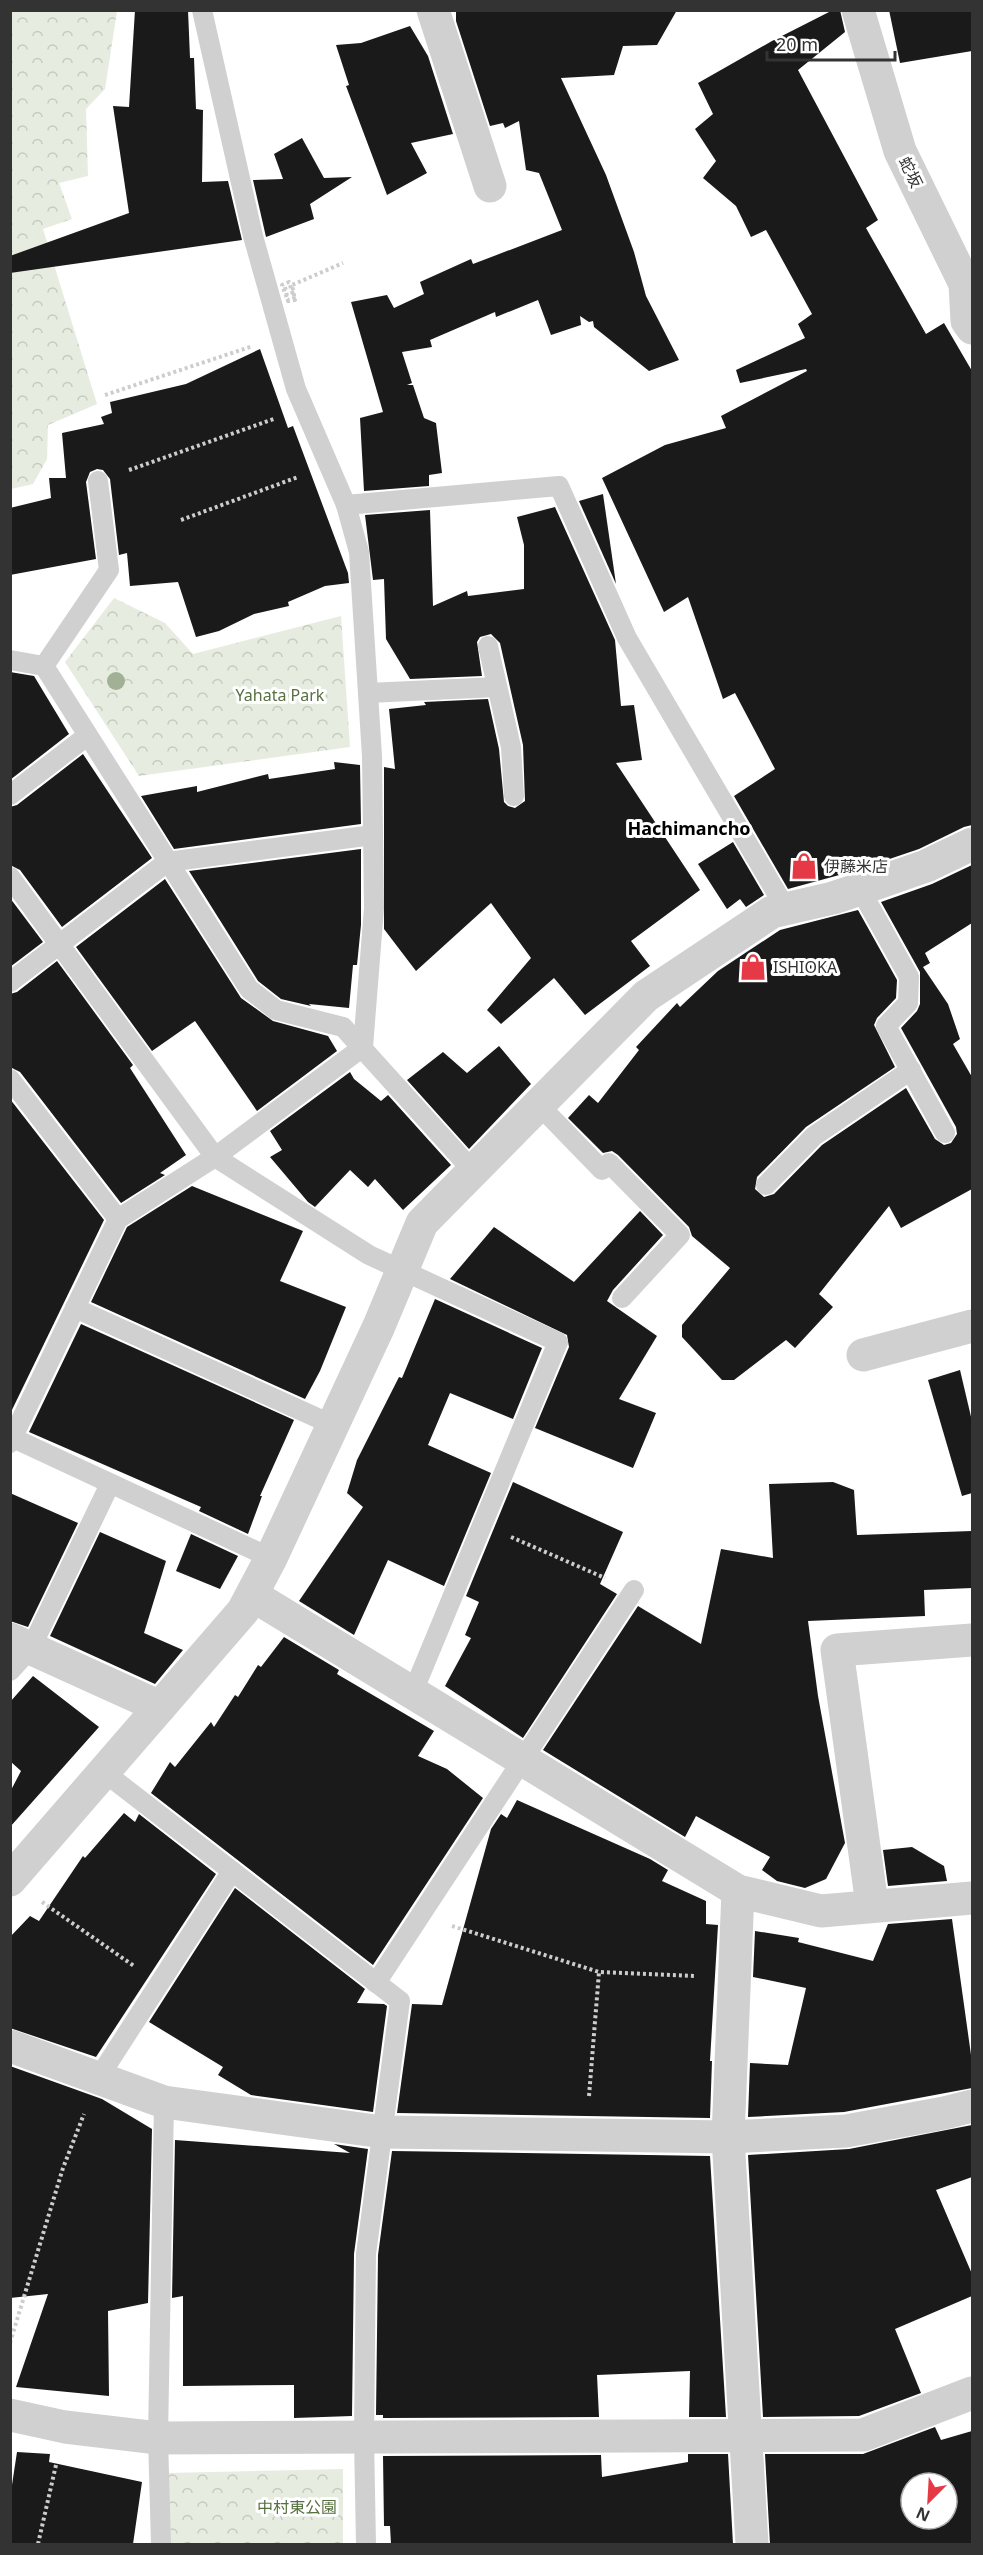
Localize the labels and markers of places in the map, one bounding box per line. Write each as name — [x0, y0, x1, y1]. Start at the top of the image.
shop icon: 伊藤米店 — [789, 851, 819, 881]
place label: 伊藤米店 — [824, 855, 888, 877]
shop icon: ISHIOKA — [738, 952, 768, 982]
place label: ISHIOKA — [773, 956, 838, 978]

